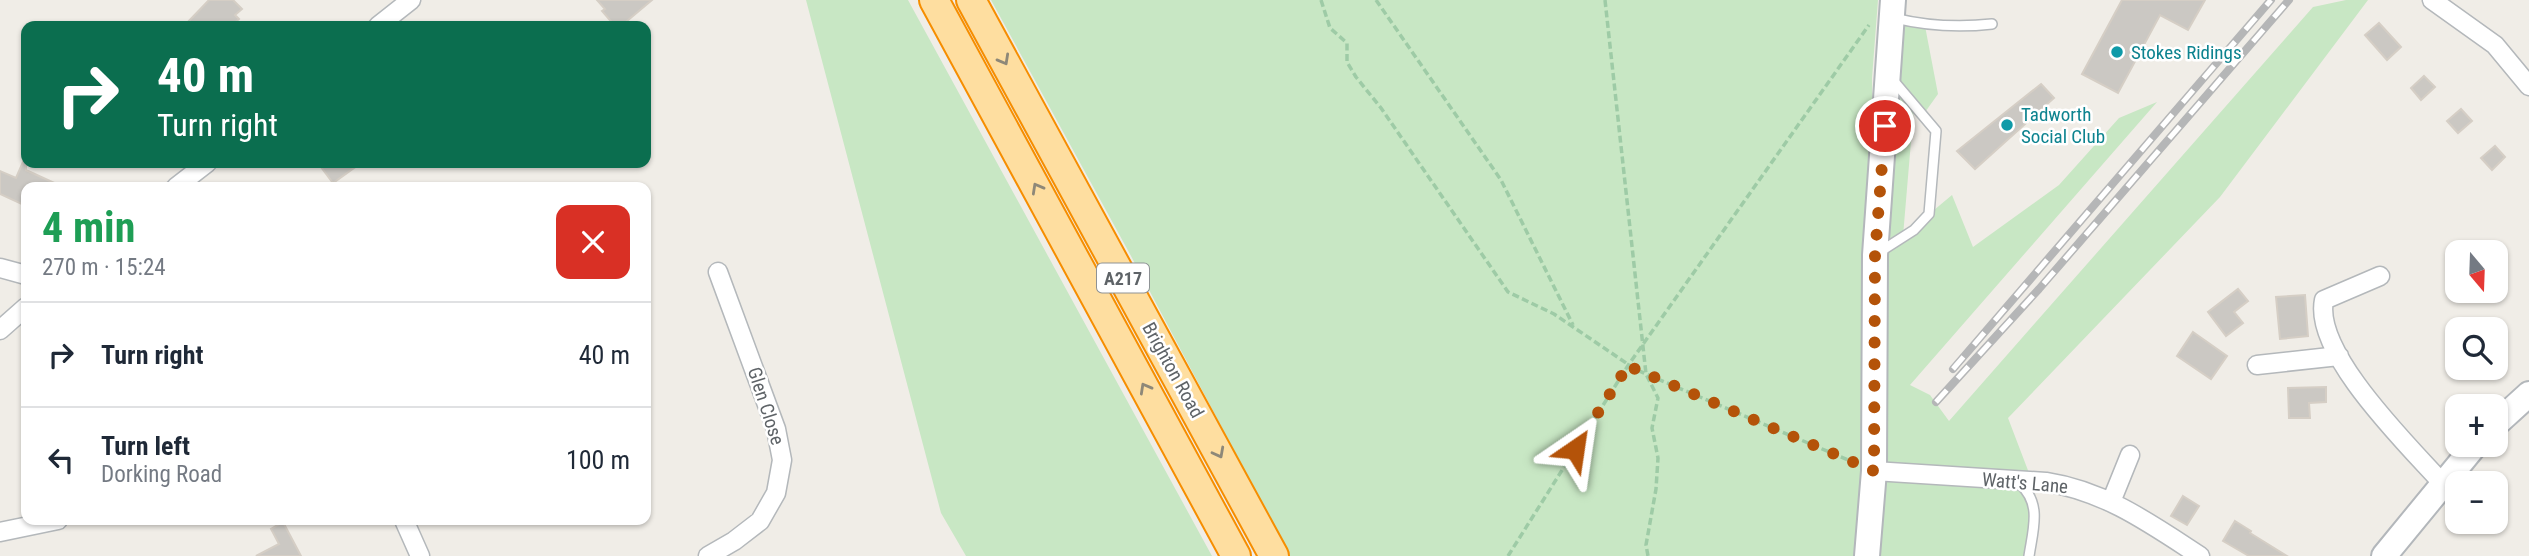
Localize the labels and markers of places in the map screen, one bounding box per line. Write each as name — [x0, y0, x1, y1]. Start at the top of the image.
place label: Stokes Ridings — [2131, 41, 2242, 64]
marker: Stokes Ridings — [2109, 44, 2125, 60]
pin — [1855, 96, 1915, 156]
place label: Tadworth Social Club — [2021, 103, 2105, 148]
marker: Tadworth Social Club — [1999, 117, 2015, 133]

